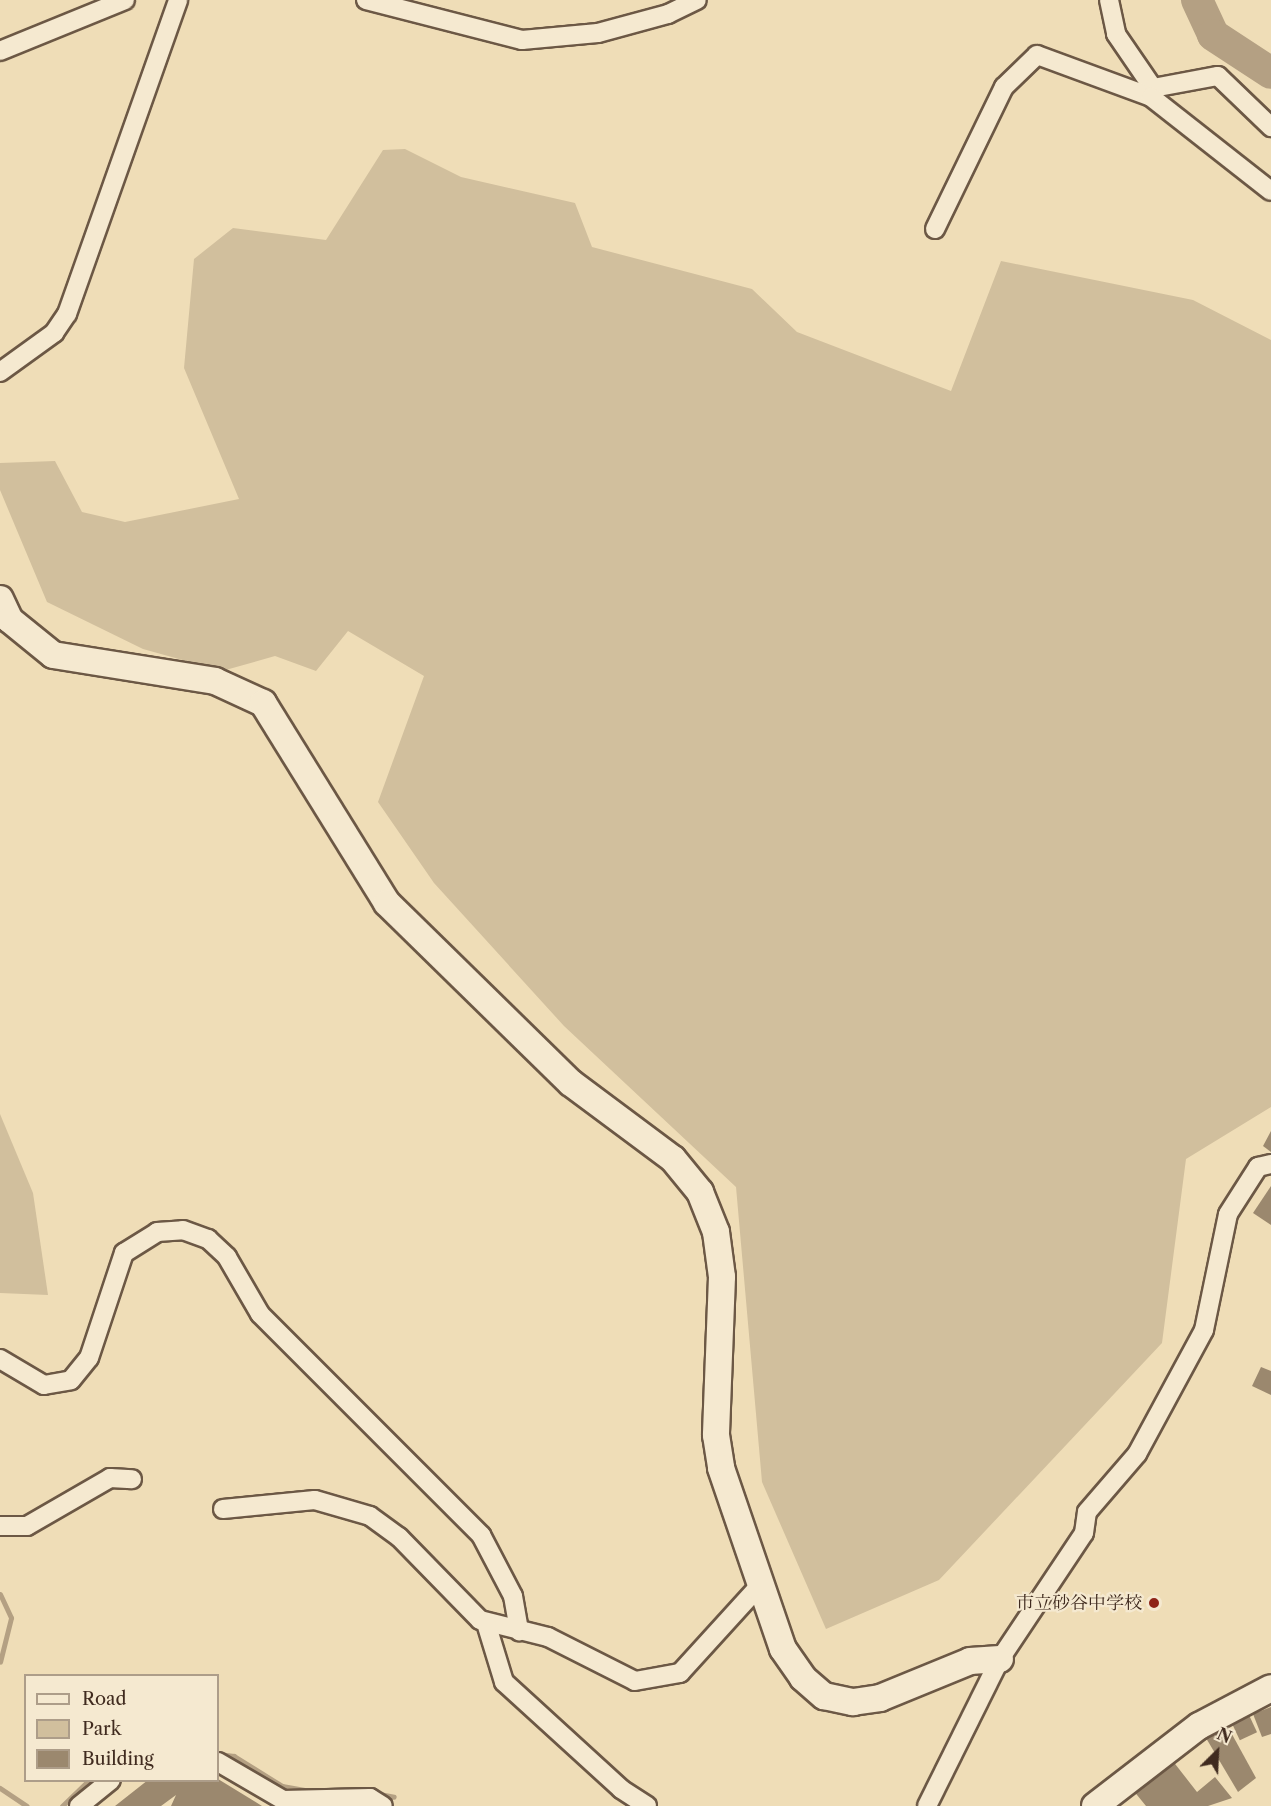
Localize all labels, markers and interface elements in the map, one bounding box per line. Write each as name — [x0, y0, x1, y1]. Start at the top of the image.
place label: 市立砂谷中学校 — [1016, 1592, 1142, 1614]
marker: 市立砂谷中学校 — [1147, 1596, 1161, 1610]
legend — [24, 1674, 219, 1782]
text: Road — [82, 1688, 127, 1710]
text: Park — [82, 1718, 121, 1740]
north arrow — [1187, 1722, 1247, 1782]
text: N — [1214, 1724, 1235, 1748]
text: Building — [82, 1748, 154, 1770]

